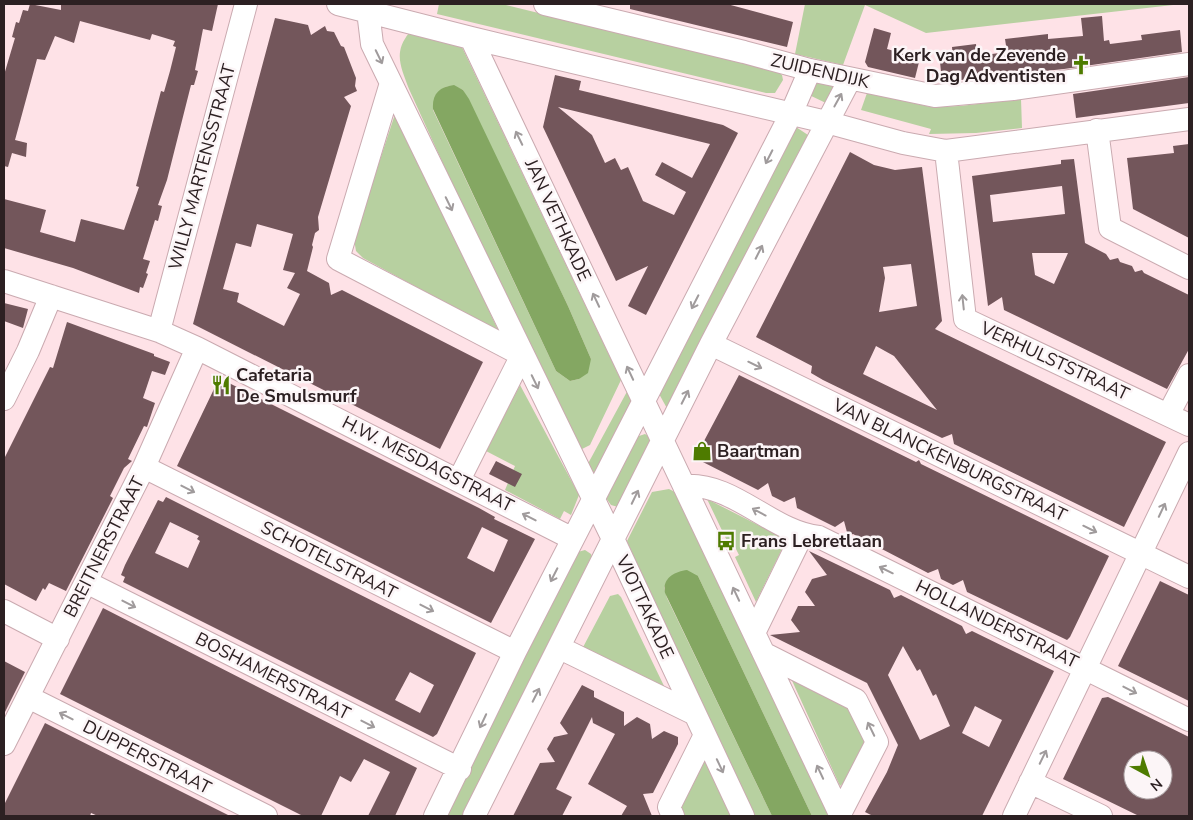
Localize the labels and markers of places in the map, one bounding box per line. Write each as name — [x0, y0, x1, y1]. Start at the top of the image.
place label: Kerk van de Zevende Dag Adventisten — [893, 43, 1066, 88]
church icon: Kerk van de Zevende Dag Adventisten — [1070, 54, 1092, 76]
place label: Cafetaria De Smulsmurf — [236, 363, 357, 408]
restaurant icon: Cafetaria De Smulsmurf — [210, 374, 232, 396]
place label: Baartman — [717, 439, 800, 463]
shop icon: Baartman — [691, 440, 713, 462]
place label: Frans Lebretlaan — [741, 529, 882, 553]
bus stop icon: Frans Lebretlaan — [715, 530, 737, 552]

